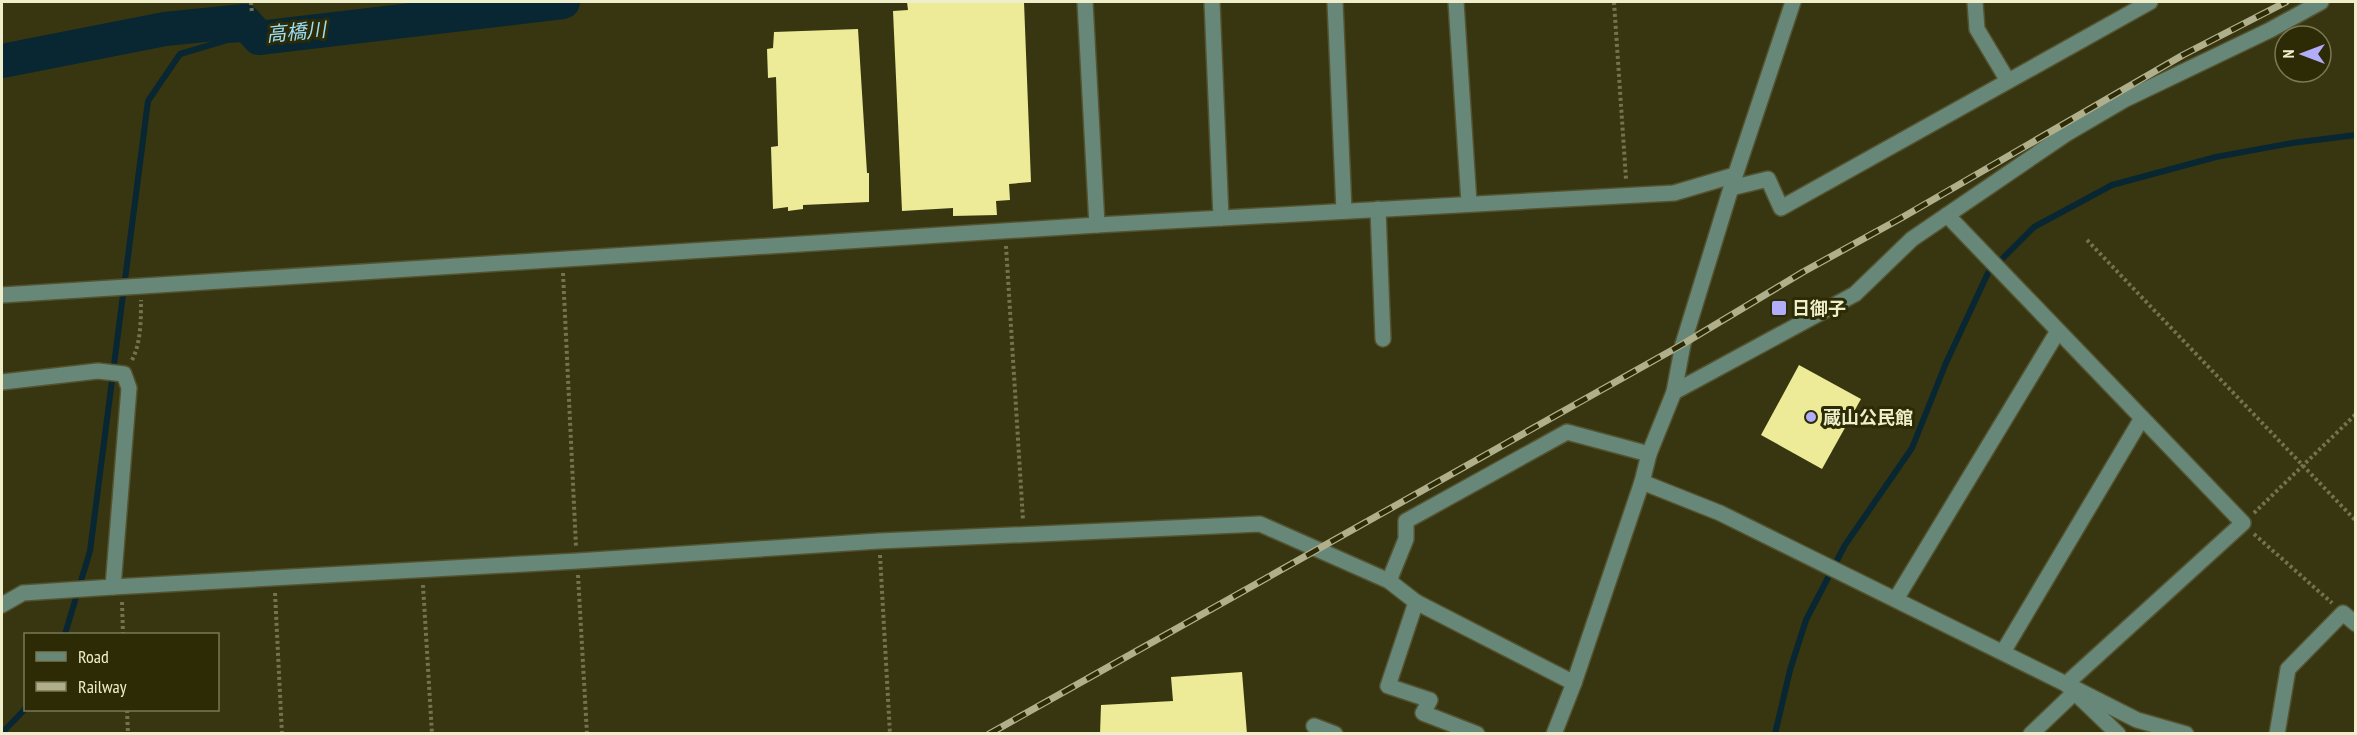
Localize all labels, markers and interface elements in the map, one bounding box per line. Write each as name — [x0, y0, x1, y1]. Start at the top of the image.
water label: 高橋川 — [265, 16, 329, 48]
north arrow — [2273, 24, 2333, 84]
text: N — [2278, 50, 2298, 58]
place label: 日御子 — [1792, 297, 1846, 320]
marker: 日御子 — [1770, 299, 1788, 317]
place label: 蔵山公民館 — [1823, 406, 1913, 429]
marker: 蔵山公民館 — [1804, 410, 1818, 424]
legend — [24, 633, 219, 711]
text: Road — [78, 645, 109, 668]
text: Railway — [78, 675, 127, 698]

